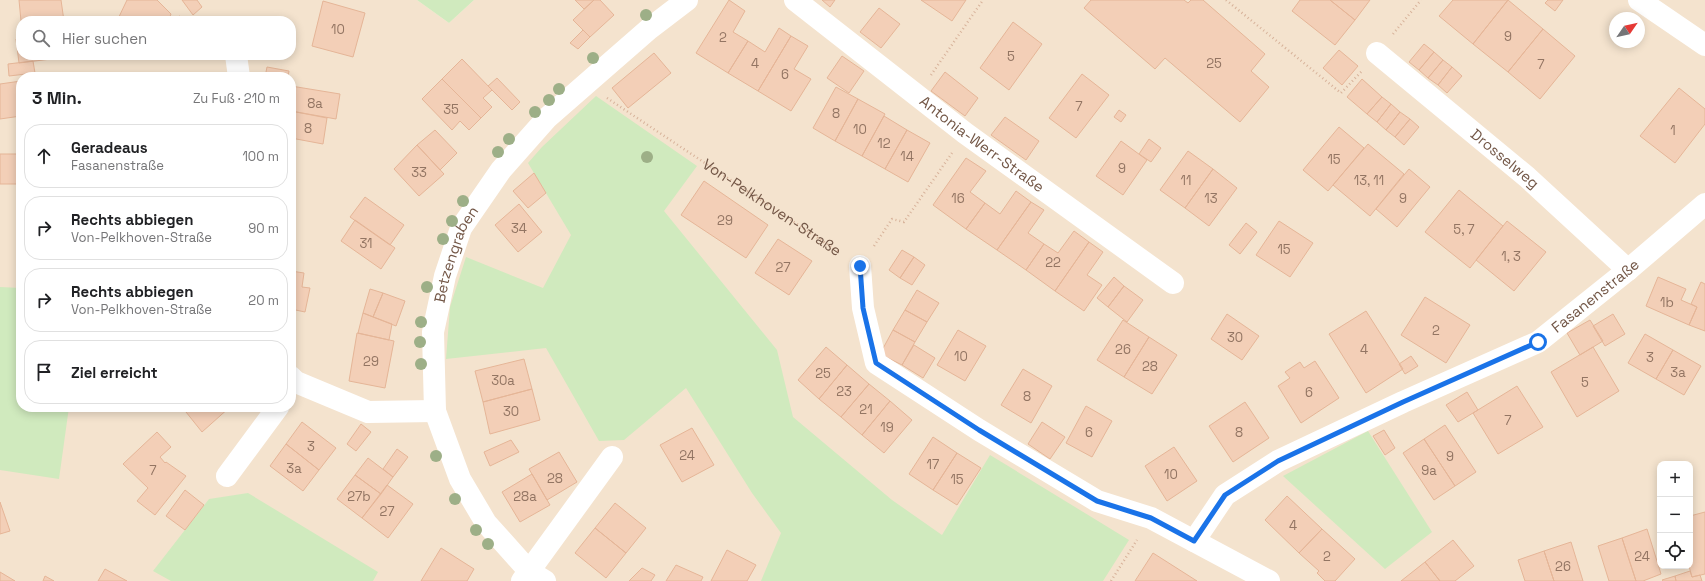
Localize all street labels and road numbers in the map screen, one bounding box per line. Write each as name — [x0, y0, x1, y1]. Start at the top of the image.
street label: Antonia-Werr-Straße — [916, 91, 1048, 196]
street label: Drosselweg — [1467, 124, 1543, 192]
street label: Von-Pelkhoven-Straße — [699, 154, 845, 260]
street label: Betzengraben — [429, 202, 482, 305]
street label: Fasanenstraße — [1547, 255, 1643, 337]

